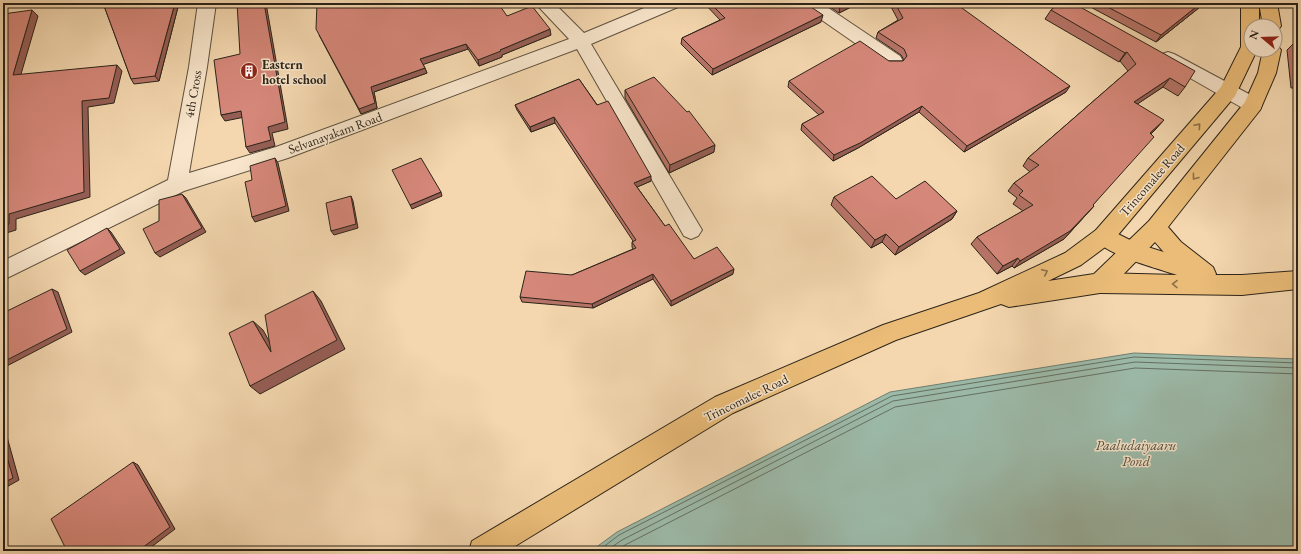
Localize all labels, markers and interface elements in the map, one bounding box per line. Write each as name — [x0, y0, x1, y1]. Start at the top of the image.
north arrow — [1243, 18, 1283, 58]
text: N — [1245, 28, 1262, 41]
place label: Eastern hotel school — [262, 56, 327, 88]
building icon: Eastern hotel school — [239, 61, 259, 81]
street label: 4th Cross — [180, 69, 206, 119]
street label: Selvanayakam Road — [286, 108, 385, 158]
one-way arrow — [1193, 123, 1200, 131]
street label: Trincomalee Road — [1116, 140, 1189, 220]
one-way arrow — [1193, 173, 1200, 180]
one-way arrow — [1041, 269, 1048, 277]
one-way arrow — [1172, 280, 1178, 288]
street label: Trincomalee Road — [701, 370, 791, 426]
water label: Paaludaiyaaru Pond — [1096, 436, 1176, 470]

